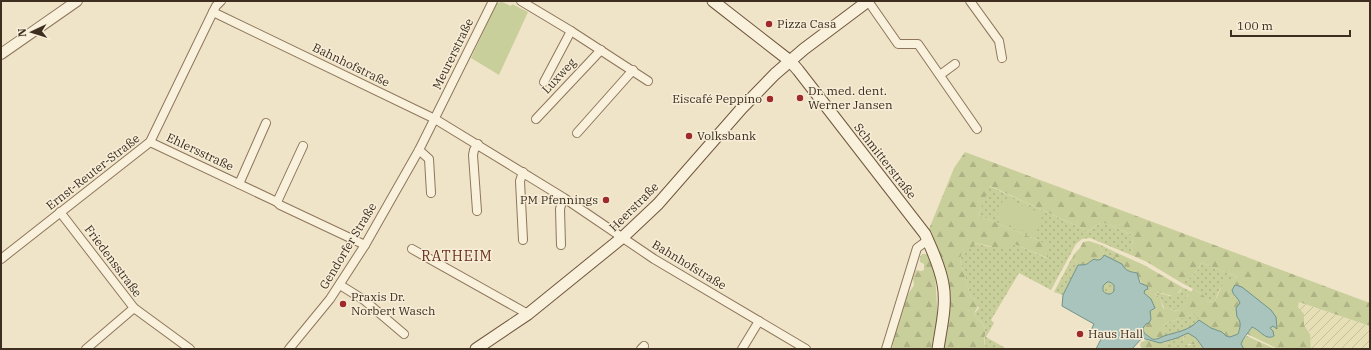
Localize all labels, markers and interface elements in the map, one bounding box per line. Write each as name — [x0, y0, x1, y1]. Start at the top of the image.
north arrow — [12, 12, 52, 52]
scale bar — [1231, 12, 1350, 38]
street label: Meurerstraße — [429, 16, 476, 92]
place label: Pizza Casa — [777, 16, 837, 31]
text: 100 m — [1237, 18, 1273, 33]
marker: Pizza Casa — [764, 19, 774, 29]
text: N — [15, 28, 29, 38]
street label: Bahnhofstraße — [310, 39, 392, 90]
street label: Luxweg — [538, 54, 579, 97]
place label: Dr. med. dent. Werner Jansen — [808, 83, 893, 112]
place label: Eiscafé Peppino — [672, 91, 762, 106]
marker: Dr. med. dent. Werner Jansen — [795, 93, 805, 103]
marker: Eiscafé Peppino — [765, 94, 775, 104]
street label: Schmitterstraße — [851, 120, 920, 202]
place label: Volksbank — [697, 128, 756, 143]
street label: Ehlersstraße — [164, 129, 236, 174]
street label: Ernst-Reuter-Straße — [43, 130, 142, 213]
marker: Volksbank — [684, 131, 694, 141]
street label: Heerstraße — [606, 179, 661, 234]
place label: PM Pfennings — [520, 192, 598, 207]
marker: PM Pfennings — [601, 195, 611, 205]
street label: Gendorfer Straße — [316, 200, 379, 292]
street label: Friedensstraße — [82, 222, 145, 300]
street label: Bahnhofstraße — [649, 236, 729, 293]
district label: RATHEIM — [421, 247, 493, 265]
place label: Praxis Dr. Norbert Wasch — [351, 289, 436, 318]
marker: Praxis Dr. Norbert Wasch — [338, 299, 348, 309]
place label: Haus Hall — [1088, 326, 1144, 341]
marker: Haus Hall — [1075, 329, 1085, 339]

